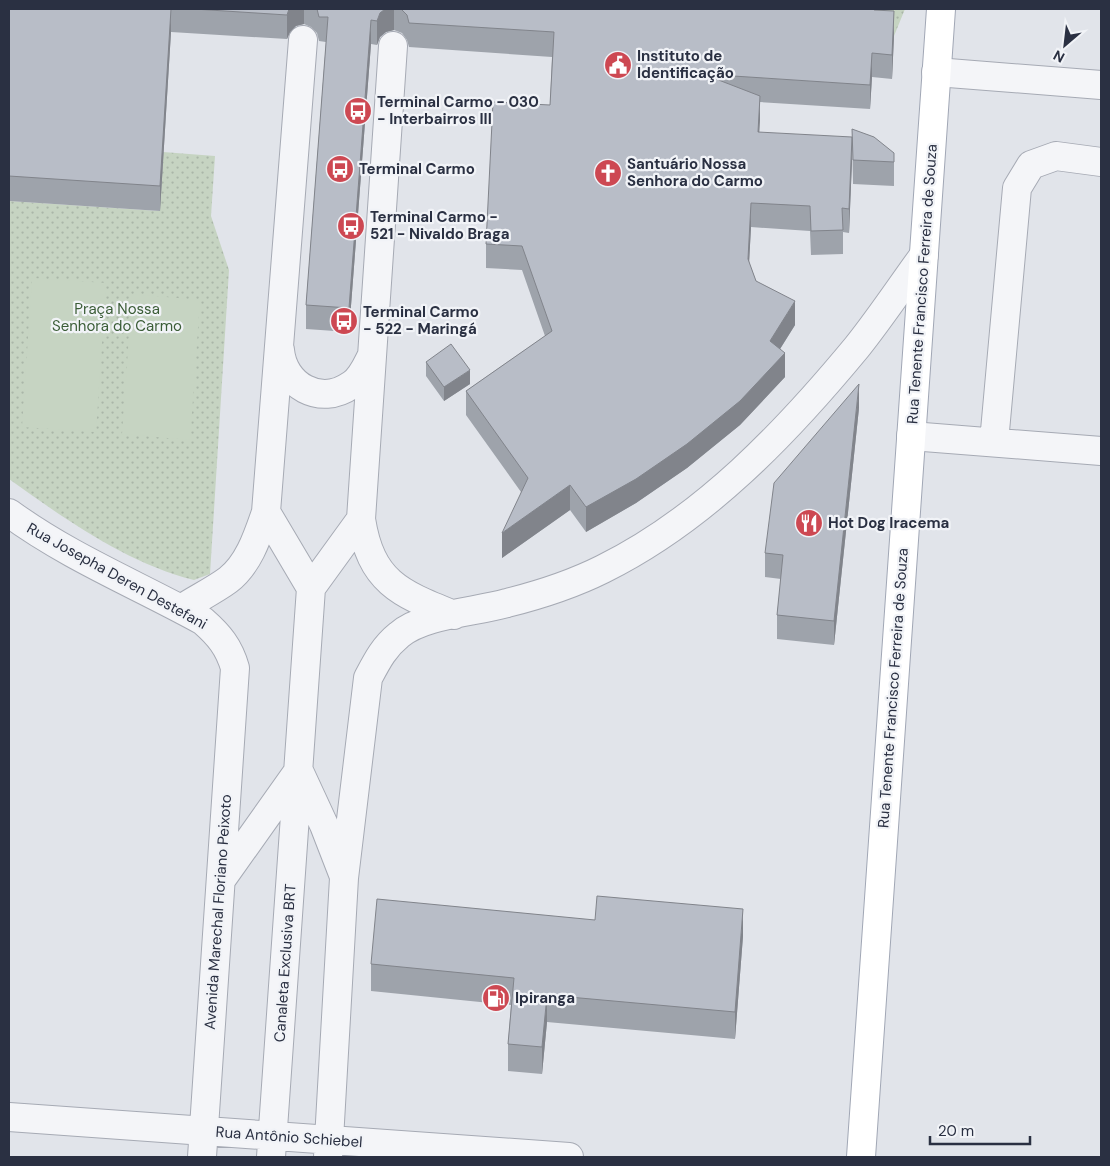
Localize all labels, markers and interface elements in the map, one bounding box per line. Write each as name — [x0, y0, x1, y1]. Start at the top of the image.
north arrow — [1040, 20, 1090, 70]
place label: Instituto de Identificação — [637, 46, 734, 83]
text: N — [1050, 46, 1068, 67]
public building icon: Instituto de Identificação — [603, 50, 633, 80]
place label: Terminal Carmo - 030 - Interbairros III — [377, 92, 539, 129]
bus stop icon: Terminal Carmo - 030 - Interbairros III — [343, 96, 373, 126]
street label: Rua Tenente Francisco Ferreira de Souza — [902, 143, 942, 425]
bus stop icon: Terminal Carmo — [325, 154, 355, 184]
place label: Santuário Nossa Senhora do Carmo — [627, 154, 763, 191]
church icon: Santuário Nossa Senhora do Carmo — [593, 158, 623, 188]
place label: Terminal Carmo — [359, 159, 475, 179]
place label: Terminal Carmo - 521 - Nivaldo Braga — [370, 207, 510, 244]
bus stop icon: Terminal Carmo - 521 - Nivaldo Braga — [336, 211, 366, 241]
park label: Praça Nossa Senhora do Carmo — [52, 299, 182, 336]
place label: Terminal Carmo - 522 - Maringá — [363, 302, 479, 339]
bus stop icon: Terminal Carmo - 522 - Maringá — [329, 306, 359, 336]
restaurant icon: Hot Dog Iracema — [794, 508, 824, 538]
place label: Hot Dog Iracema — [828, 513, 949, 533]
street label: Rua Josepha Deren Destefani — [23, 518, 211, 634]
street label: Rua Tenente Francisco Ferreira de Souza — [873, 547, 913, 829]
street label: Avenida Marechal Floriano Peixoto — [200, 793, 236, 1030]
street label: Canaleta Exclusiva BRT — [269, 883, 301, 1043]
fuel station icon: Ipiranga — [481, 983, 511, 1013]
place label: Ipiranga — [515, 988, 575, 1008]
scale bar — [930, 1114, 1030, 1146]
text: 20 m — [938, 1121, 974, 1141]
street label: Rua Antônio Schiebel — [215, 1122, 363, 1152]

